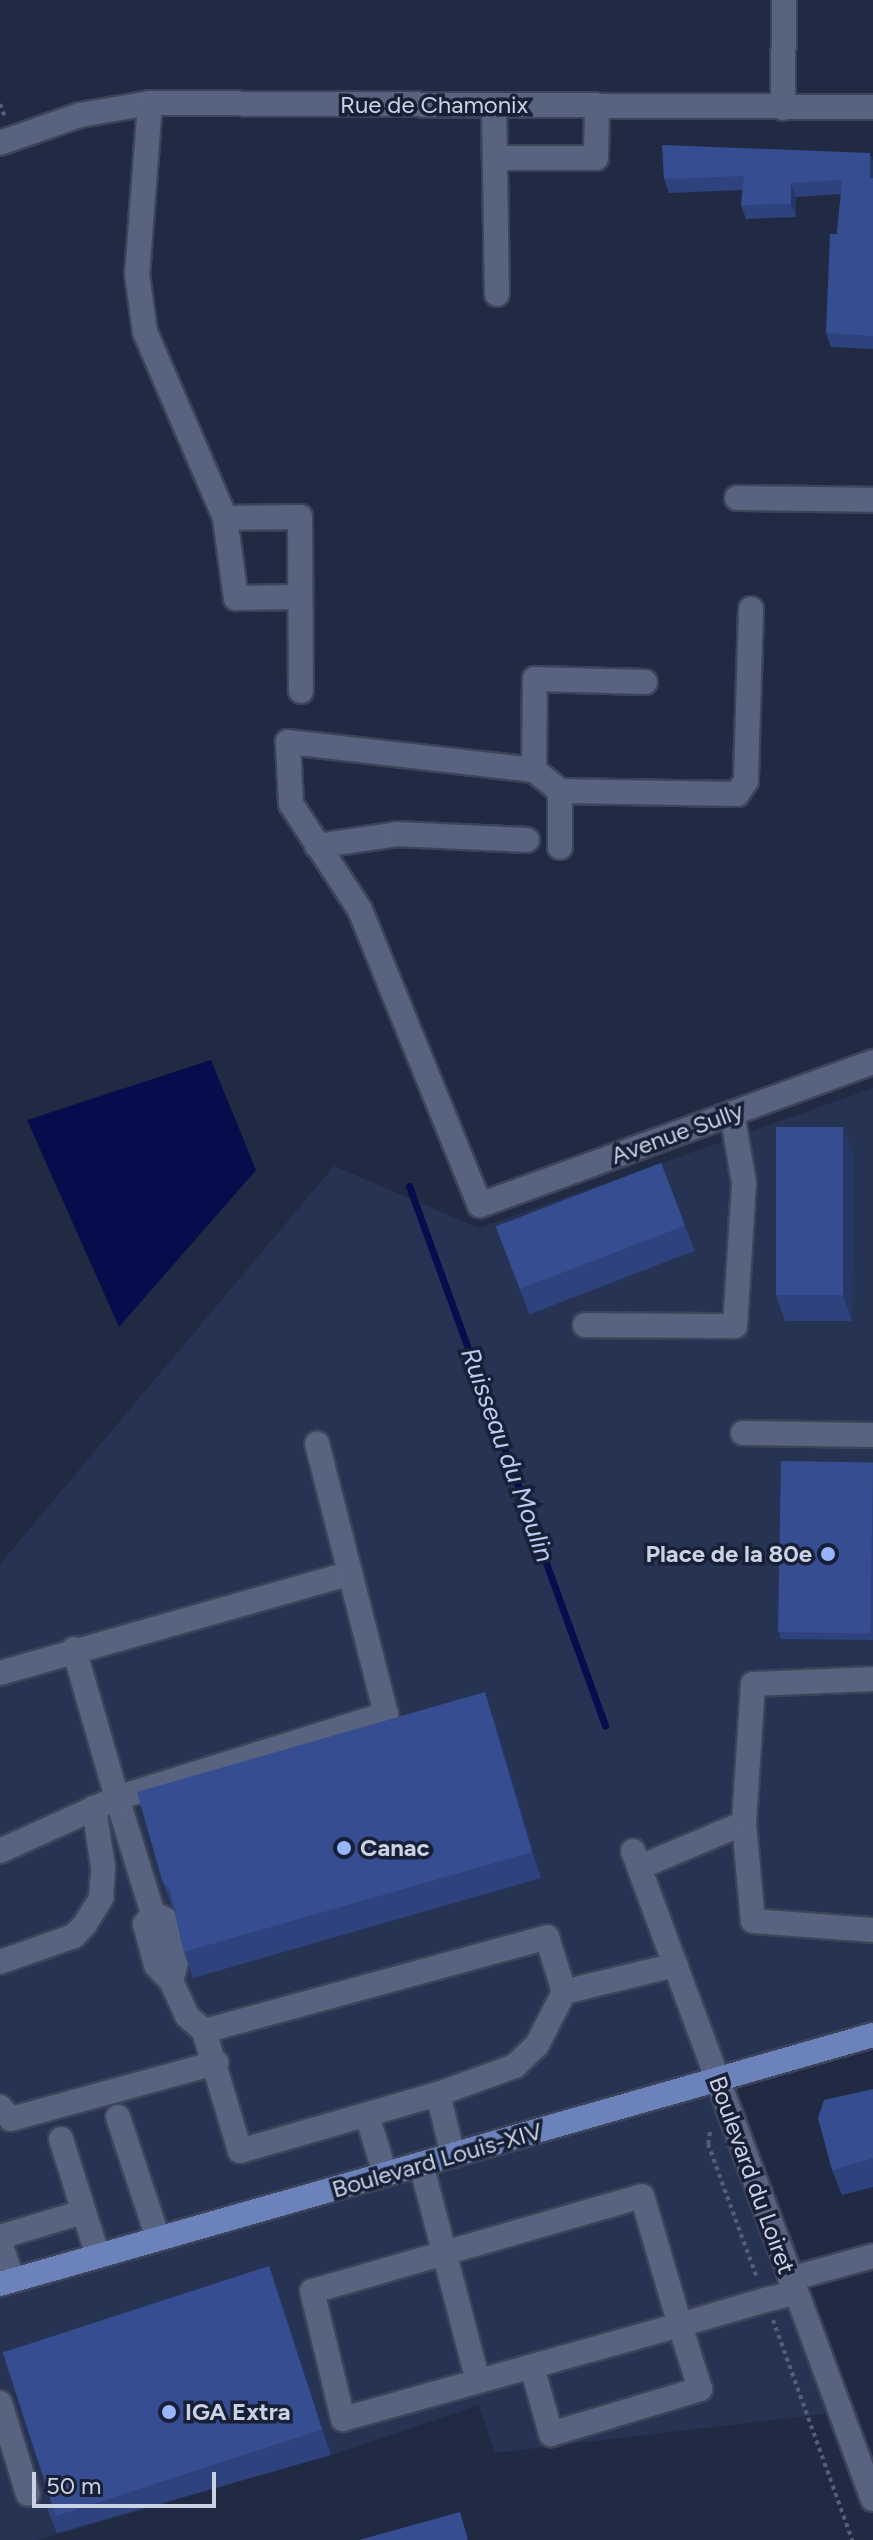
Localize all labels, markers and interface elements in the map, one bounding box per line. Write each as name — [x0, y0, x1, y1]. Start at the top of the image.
street label: Rue de Chamonix — [340, 91, 528, 119]
street label: Avenue Sully — [607, 1096, 747, 1170]
water label: Ruisseau du Moulin — [454, 1344, 560, 1566]
place label: Place de la 80e — [645, 1540, 812, 1568]
marker: Place de la 80e — [819, 1545, 837, 1563]
place label: Canac — [360, 1834, 430, 1862]
marker: Canac — [335, 1839, 353, 1857]
street label: Boulevard du Loiret — [703, 2072, 801, 2278]
street label: Boulevard Louis-XIV — [329, 2116, 545, 2204]
place label: IGA Extra — [185, 2398, 291, 2426]
marker: IGA Extra — [160, 2403, 178, 2421]
scale bar — [36, 2456, 220, 2506]
text: 50 m — [46, 2471, 102, 2500]

